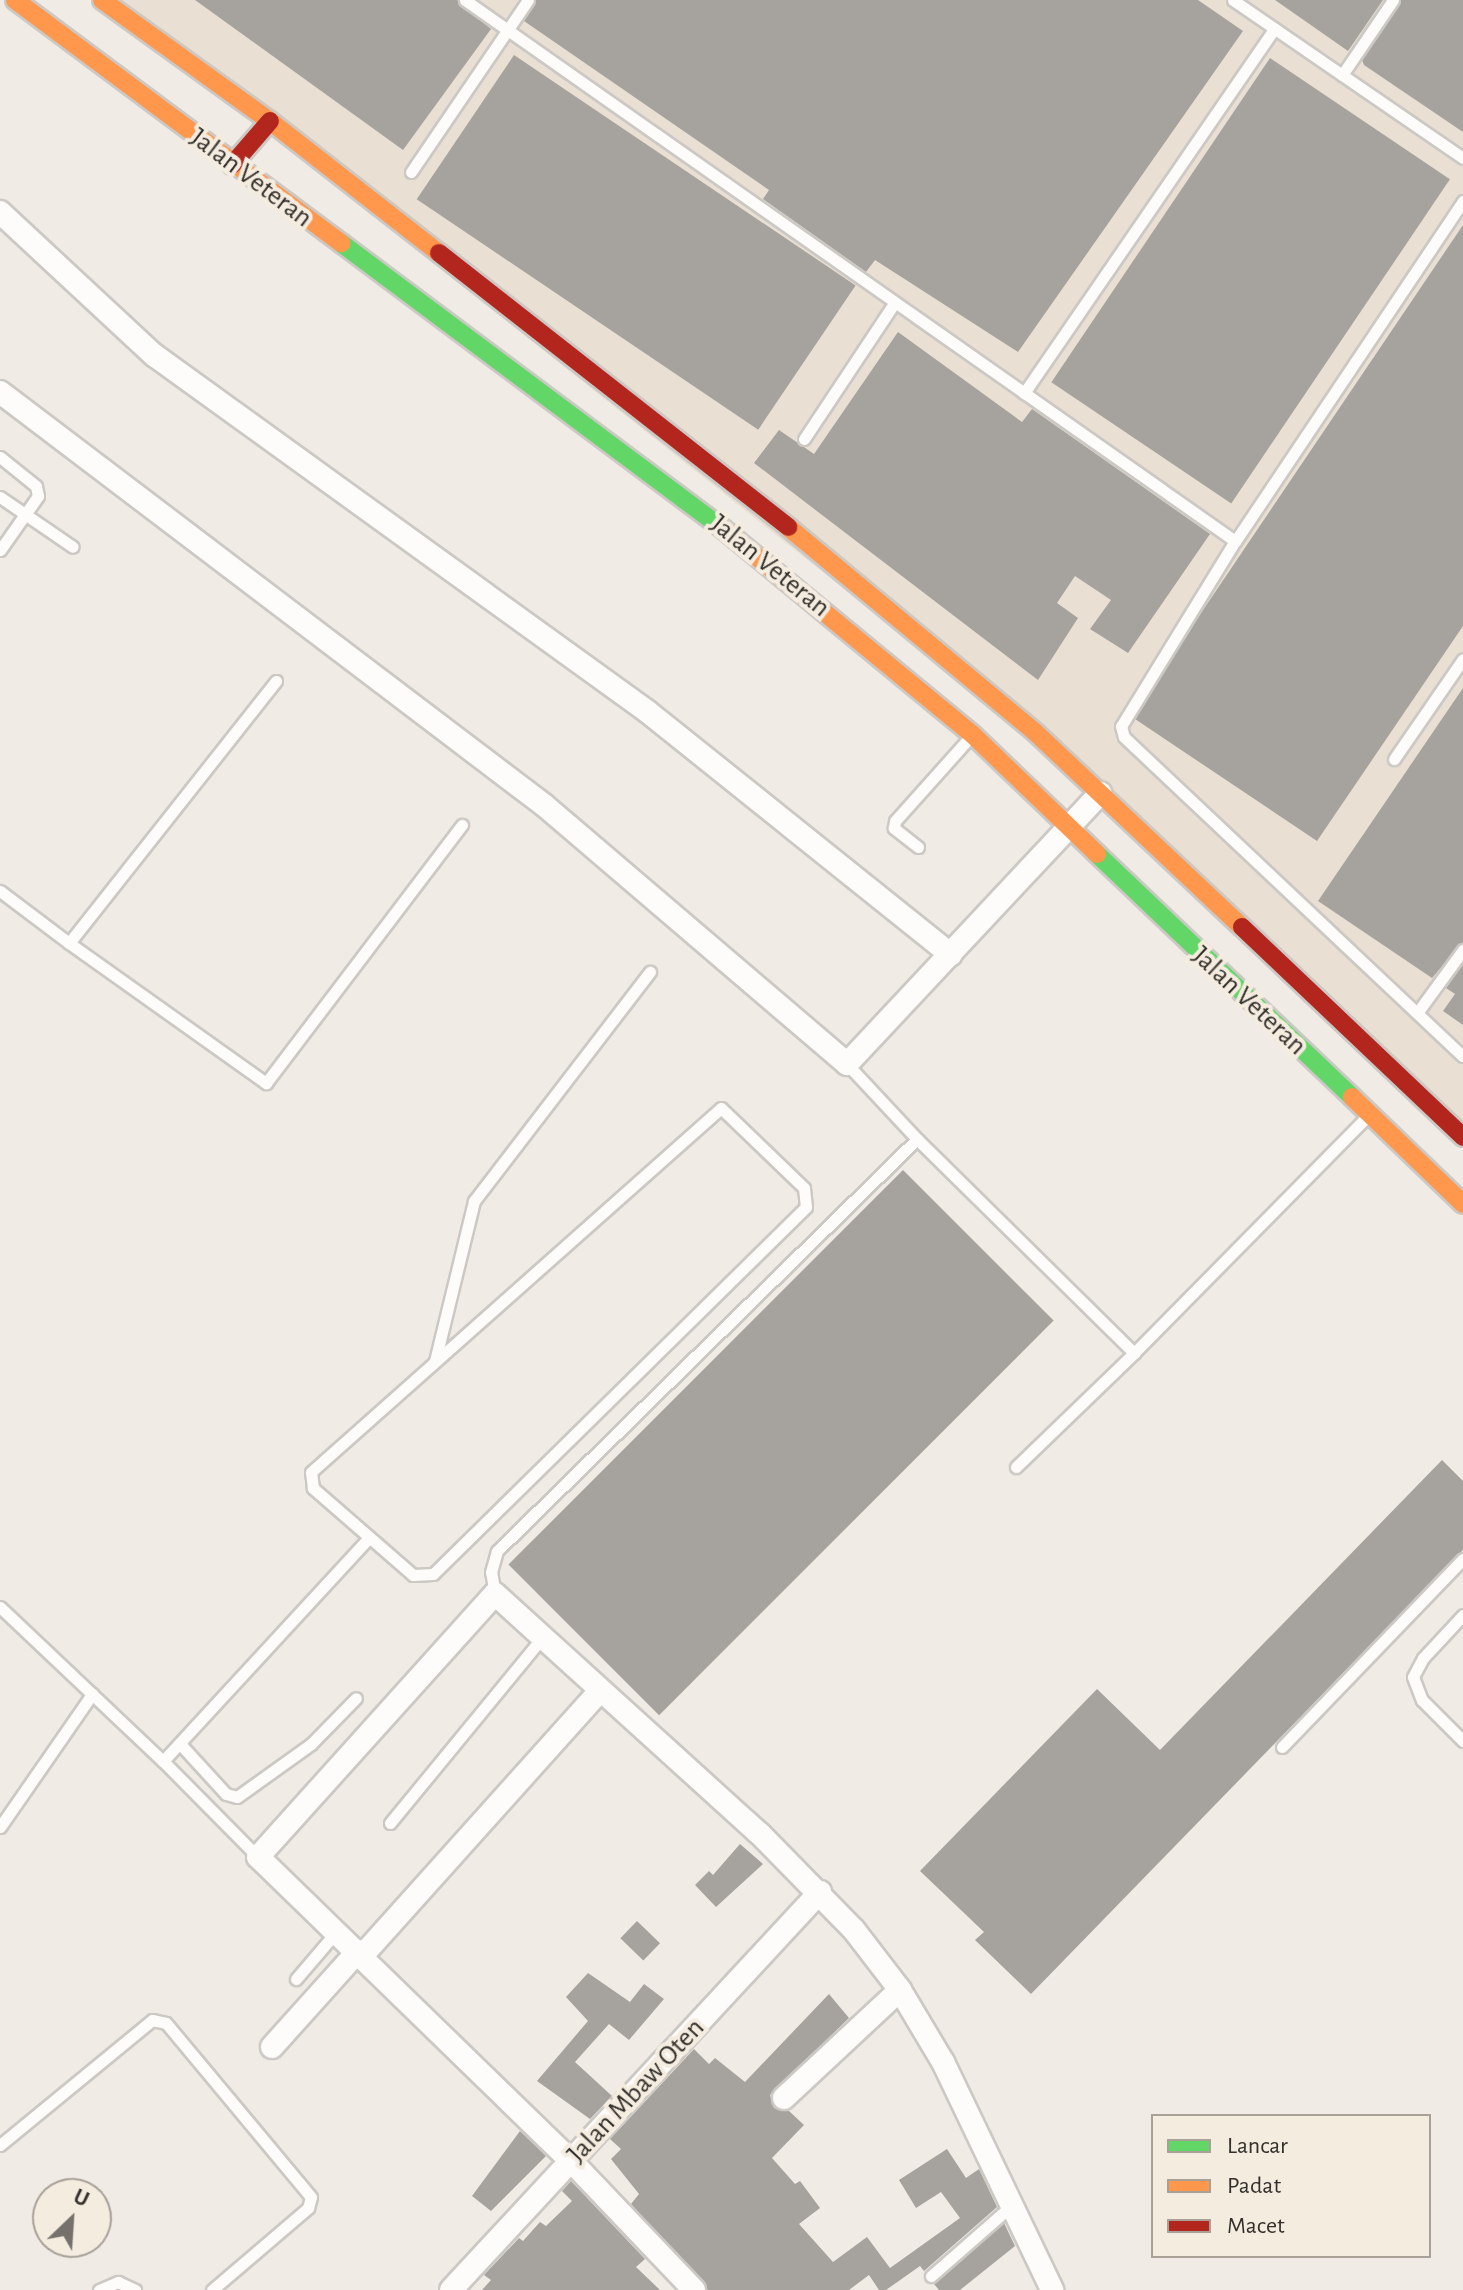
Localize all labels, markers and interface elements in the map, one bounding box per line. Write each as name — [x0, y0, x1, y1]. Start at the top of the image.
street label: Jalan Veteran — [183, 121, 319, 235]
street label: Jalan Veteran — [703, 507, 837, 625]
street label: Jalan Veteran — [1185, 939, 1313, 1063]
street label: Jalan Mbaw Oten — [560, 2012, 712, 2170]
legend — [1151, 2114, 1431, 2258]
text: Lancar — [1227, 2134, 1288, 2158]
text: Padat — [1227, 2174, 1281, 2198]
north arrow — [32, 2178, 112, 2258]
text: U — [70, 2185, 92, 2211]
text: Macet — [1227, 2214, 1285, 2238]

